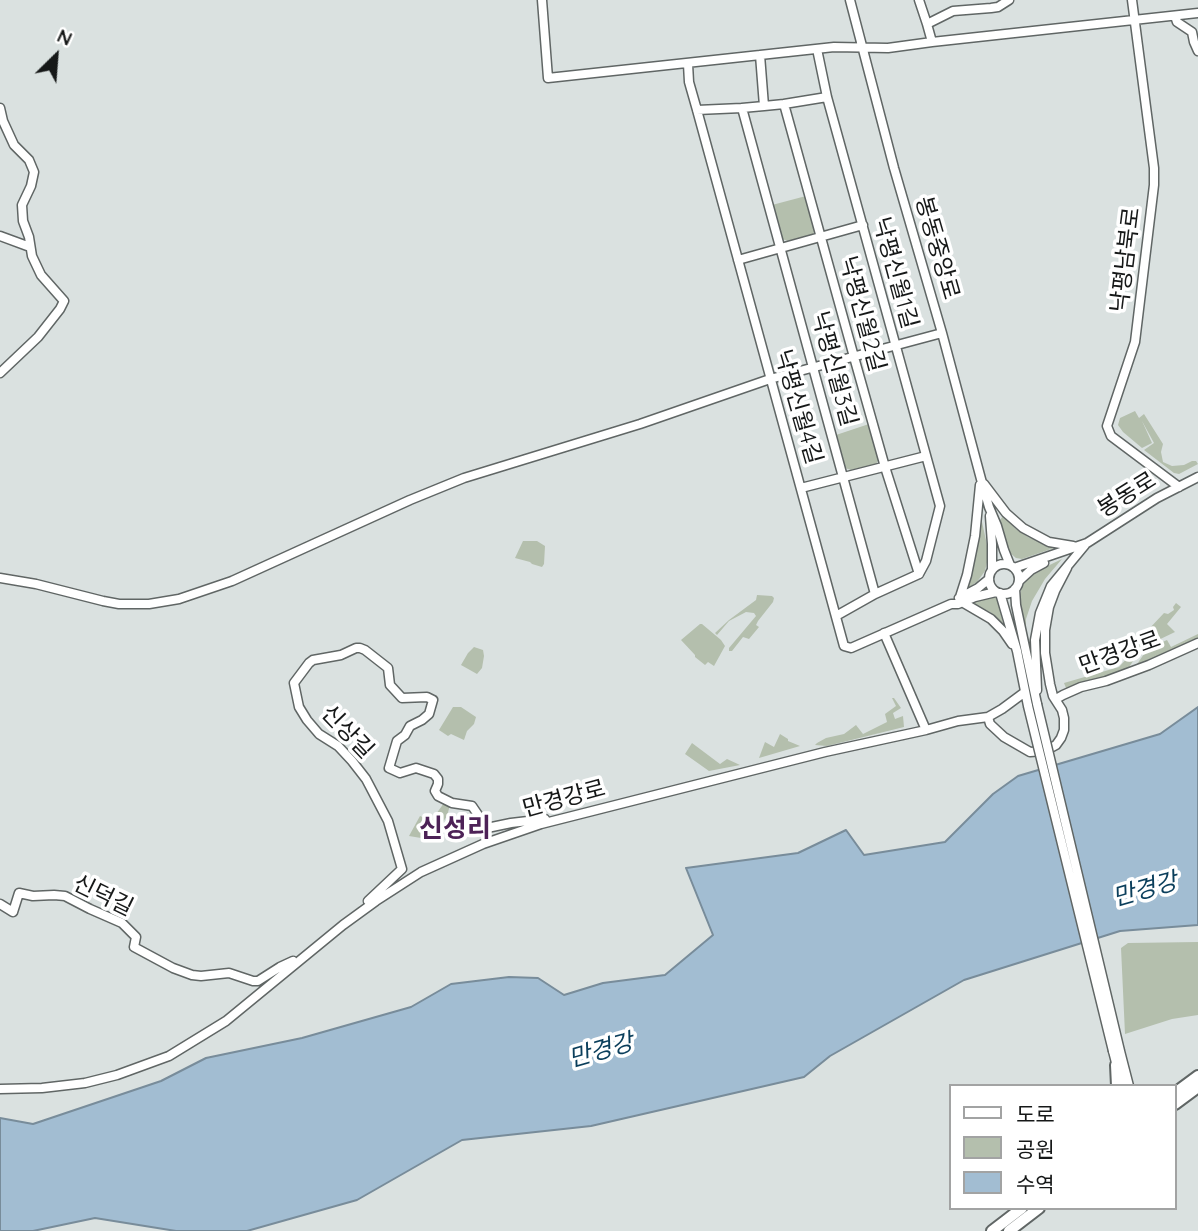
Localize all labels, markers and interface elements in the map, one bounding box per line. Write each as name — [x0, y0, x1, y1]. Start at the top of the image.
north arrow — [21, 21, 91, 91]
text: N — [53, 23, 76, 51]
street label: 봉동중앙로 — [909, 193, 965, 303]
street label: 낙평남북로 — [1106, 206, 1146, 314]
street label: 낙평신월1길 — [867, 214, 923, 332]
street label: 낙평신월2길 — [833, 253, 891, 375]
street label: 낙평신월3길 — [805, 309, 863, 429]
street label: 낙평신월4길 — [768, 347, 828, 467]
street label: 봉동로 — [1093, 466, 1161, 524]
street label: 만경강로 — [1076, 626, 1164, 680]
street label: 신상길 — [315, 700, 379, 764]
street label: 만경강로 — [520, 775, 608, 823]
district label: 신성리 — [419, 813, 491, 845]
water label: 만경강 — [1109, 867, 1181, 913]
street label: 신덕길 — [68, 870, 138, 922]
water label: 만경강 — [565, 1028, 637, 1074]
legend — [950, 1084, 1177, 1210]
text: 도로 — [1016, 1101, 1055, 1127]
text: 공원 — [1016, 1136, 1055, 1162]
text: 수역 — [1016, 1171, 1055, 1197]

